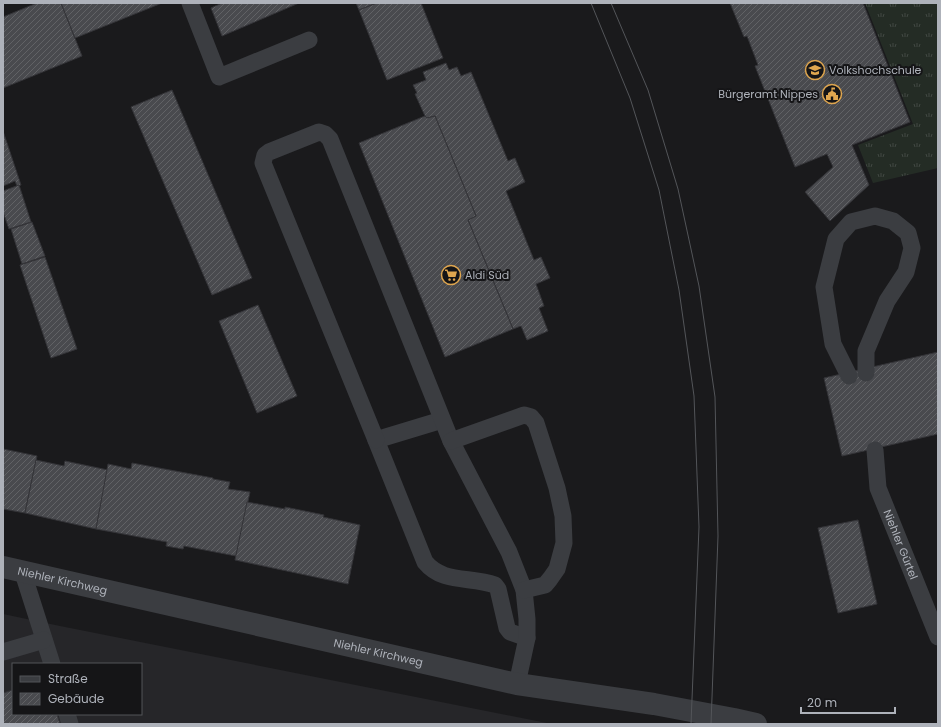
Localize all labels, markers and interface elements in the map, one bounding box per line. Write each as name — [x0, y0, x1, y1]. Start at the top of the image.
school or university icon: Volkshochschule — [804, 59, 826, 81]
place label: Volkshochschule — [829, 62, 922, 78]
public building icon: Bürgeramt Nippes — [821, 83, 843, 105]
place label: Bürgeramt Nippes — [718, 86, 818, 102]
supermarket icon: Aldi Süd — [440, 264, 462, 286]
place label: Aldi Süd — [465, 267, 509, 283]
street label: Niehler Gürtel — [879, 507, 922, 582]
street label: Niehler Kirchweg — [16, 563, 109, 598]
street label: Niehler Kirchweg — [332, 635, 425, 670]
legend — [12, 663, 142, 715]
text: Straße — [48, 670, 88, 687]
scale bar — [801, 689, 895, 715]
text: Gebäude — [48, 690, 104, 707]
text: 20 m — [807, 694, 837, 711]

